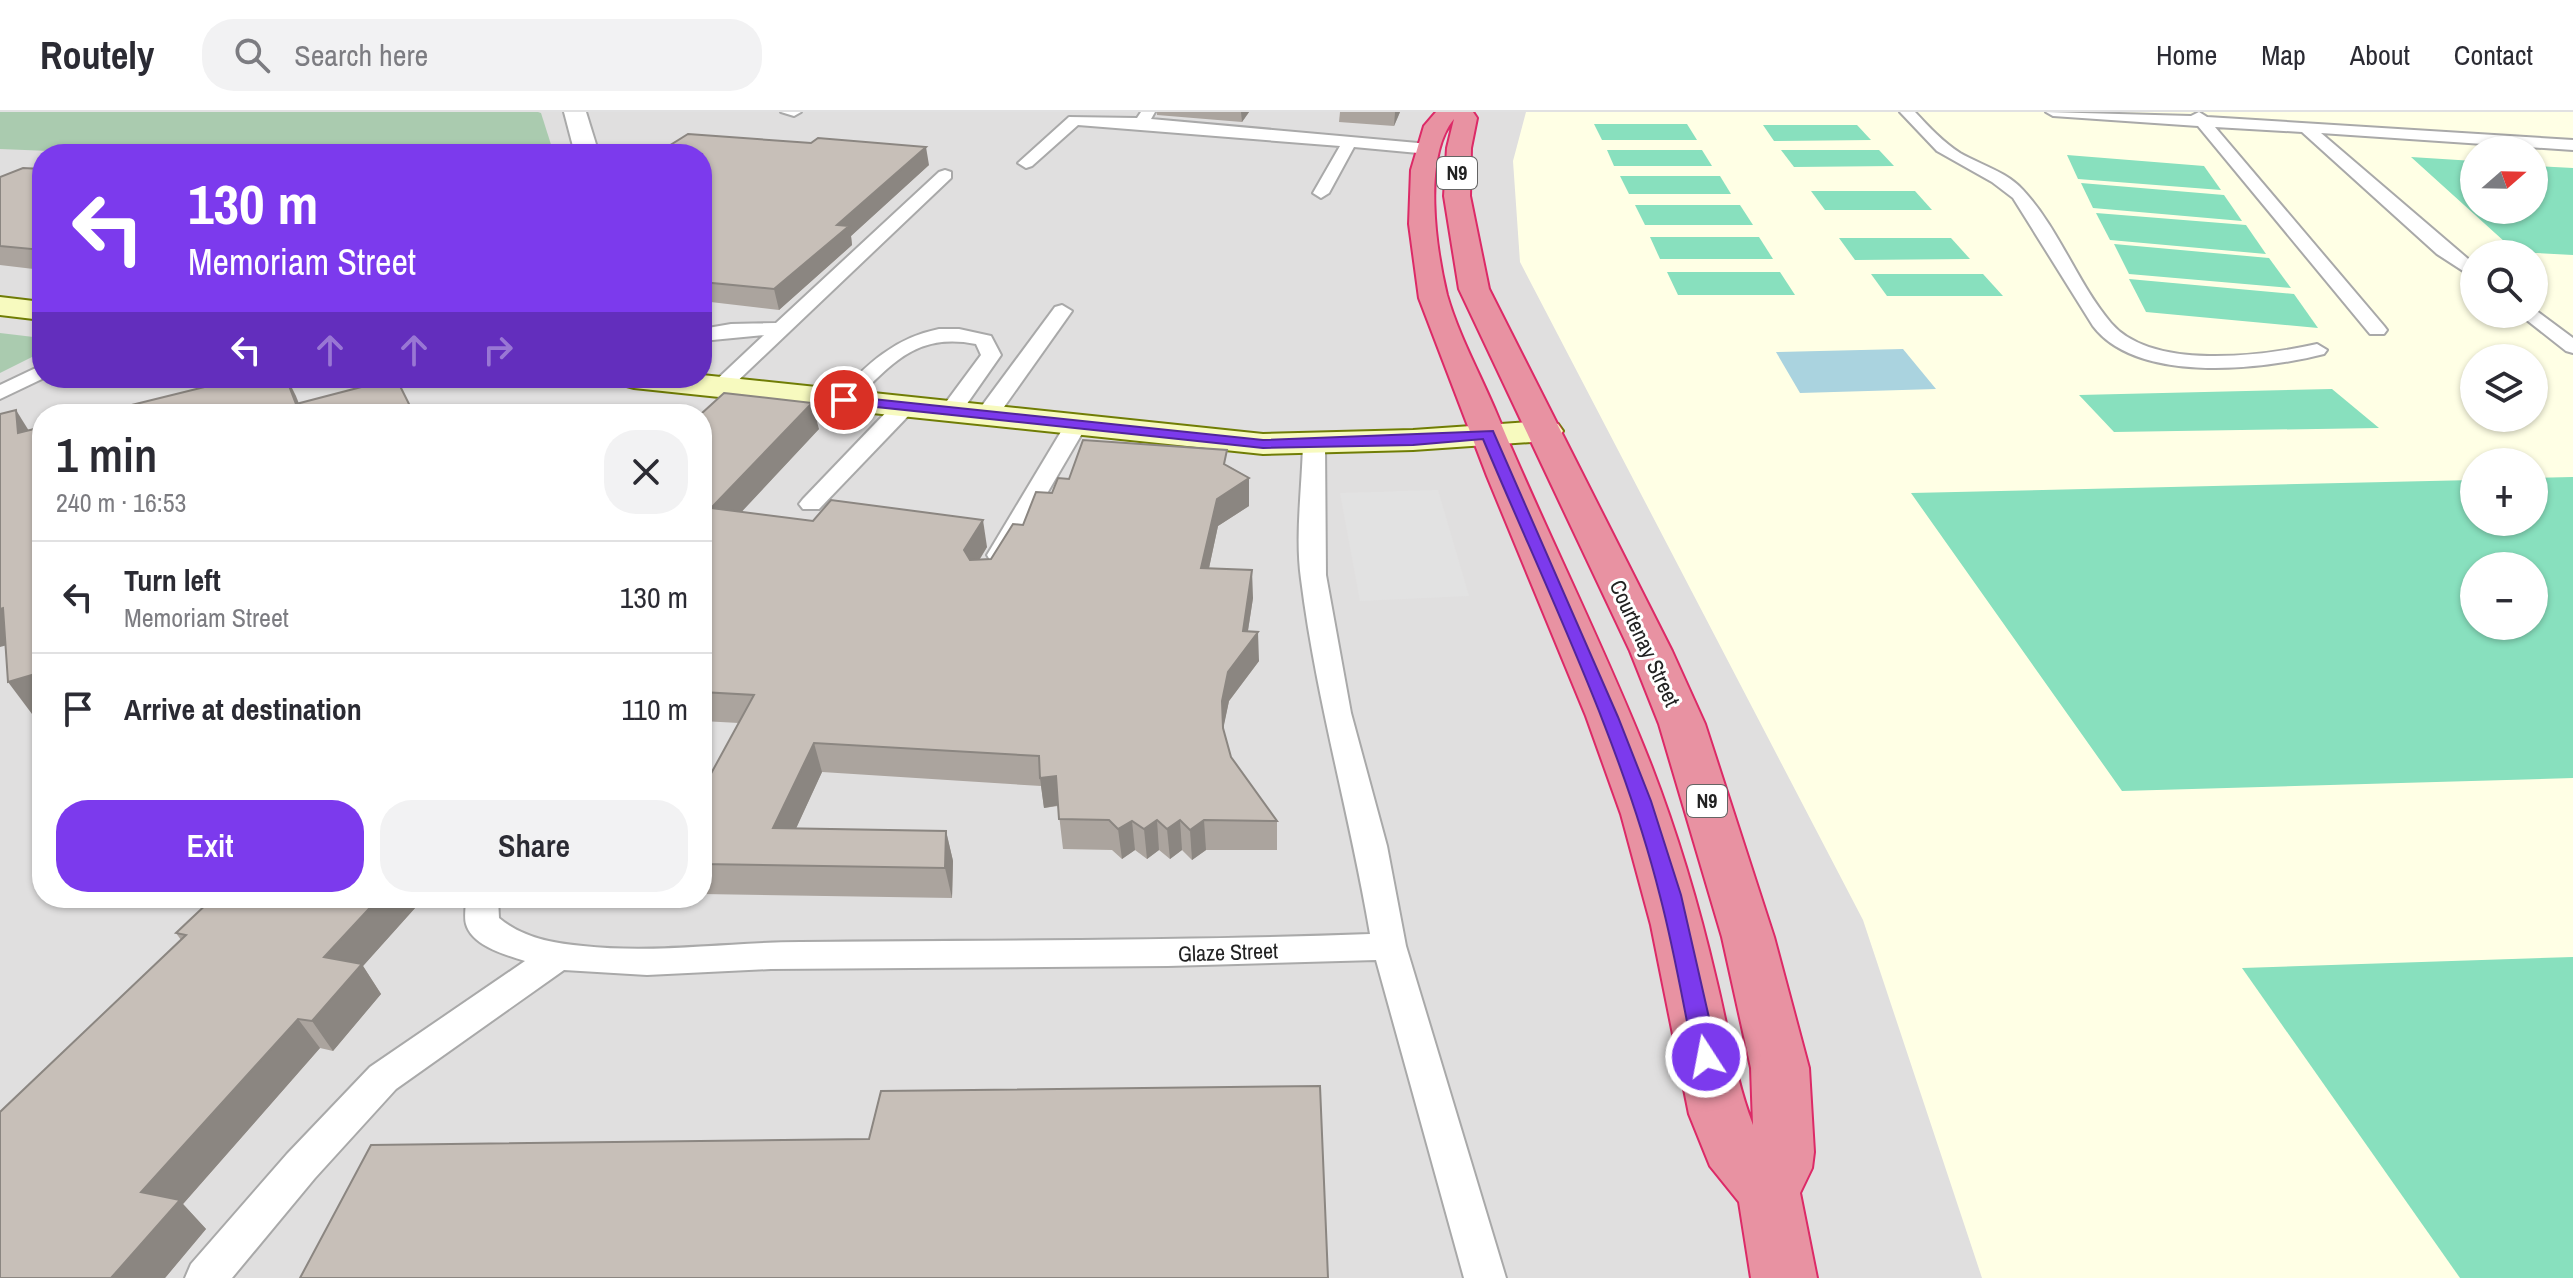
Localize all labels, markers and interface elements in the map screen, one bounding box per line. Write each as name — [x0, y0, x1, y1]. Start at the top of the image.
search box — [202, 19, 762, 91]
text: Routely — [40, 30, 154, 81]
icon: search — [230, 33, 274, 77]
text: Search here — [294, 35, 428, 75]
text: Home — [2156, 36, 2217, 74]
text: Map — [2261, 36, 2306, 74]
text: About — [2350, 36, 2410, 74]
text: Contact — [2454, 36, 2533, 74]
north arrow — [2460, 136, 2548, 224]
map controls — [2460, 136, 2548, 640]
road number: N9 — [1437, 157, 1477, 189]
text: 130 m — [188, 166, 318, 241]
icon: left — [56, 176, 160, 280]
text: Memoriam Street — [188, 238, 416, 286]
button: search — [2460, 240, 2548, 328]
icon: left — [224, 328, 268, 372]
icon: ahead — [308, 328, 352, 372]
icon: ahead — [392, 328, 436, 372]
icon: right — [476, 328, 520, 372]
button: layers — [2460, 344, 2548, 432]
pin — [810, 366, 878, 434]
icon: arrive — [822, 378, 866, 422]
text: 1 min — [56, 422, 157, 487]
button: close — [604, 430, 688, 514]
button: + — [2460, 448, 2548, 536]
text: 240 m · 16:53 — [56, 485, 186, 520]
button: − — [2460, 552, 2548, 640]
text: Turn left — [124, 560, 221, 600]
icon: left — [56, 575, 100, 619]
street label: Courtenay Street — [1603, 575, 1687, 711]
text: 130 m — [620, 577, 688, 617]
text: Memoriam Street — [124, 600, 289, 635]
icon: arrive — [56, 687, 100, 731]
text: Arrive at destination — [124, 689, 362, 729]
text: 110 m — [621, 689, 688, 729]
road number: N9 — [1687, 785, 1727, 817]
button: Exit — [56, 800, 364, 892]
button: Share — [380, 800, 688, 892]
street label: Glaze Street — [1177, 935, 1279, 969]
position arrow — [1664, 1015, 1748, 1099]

